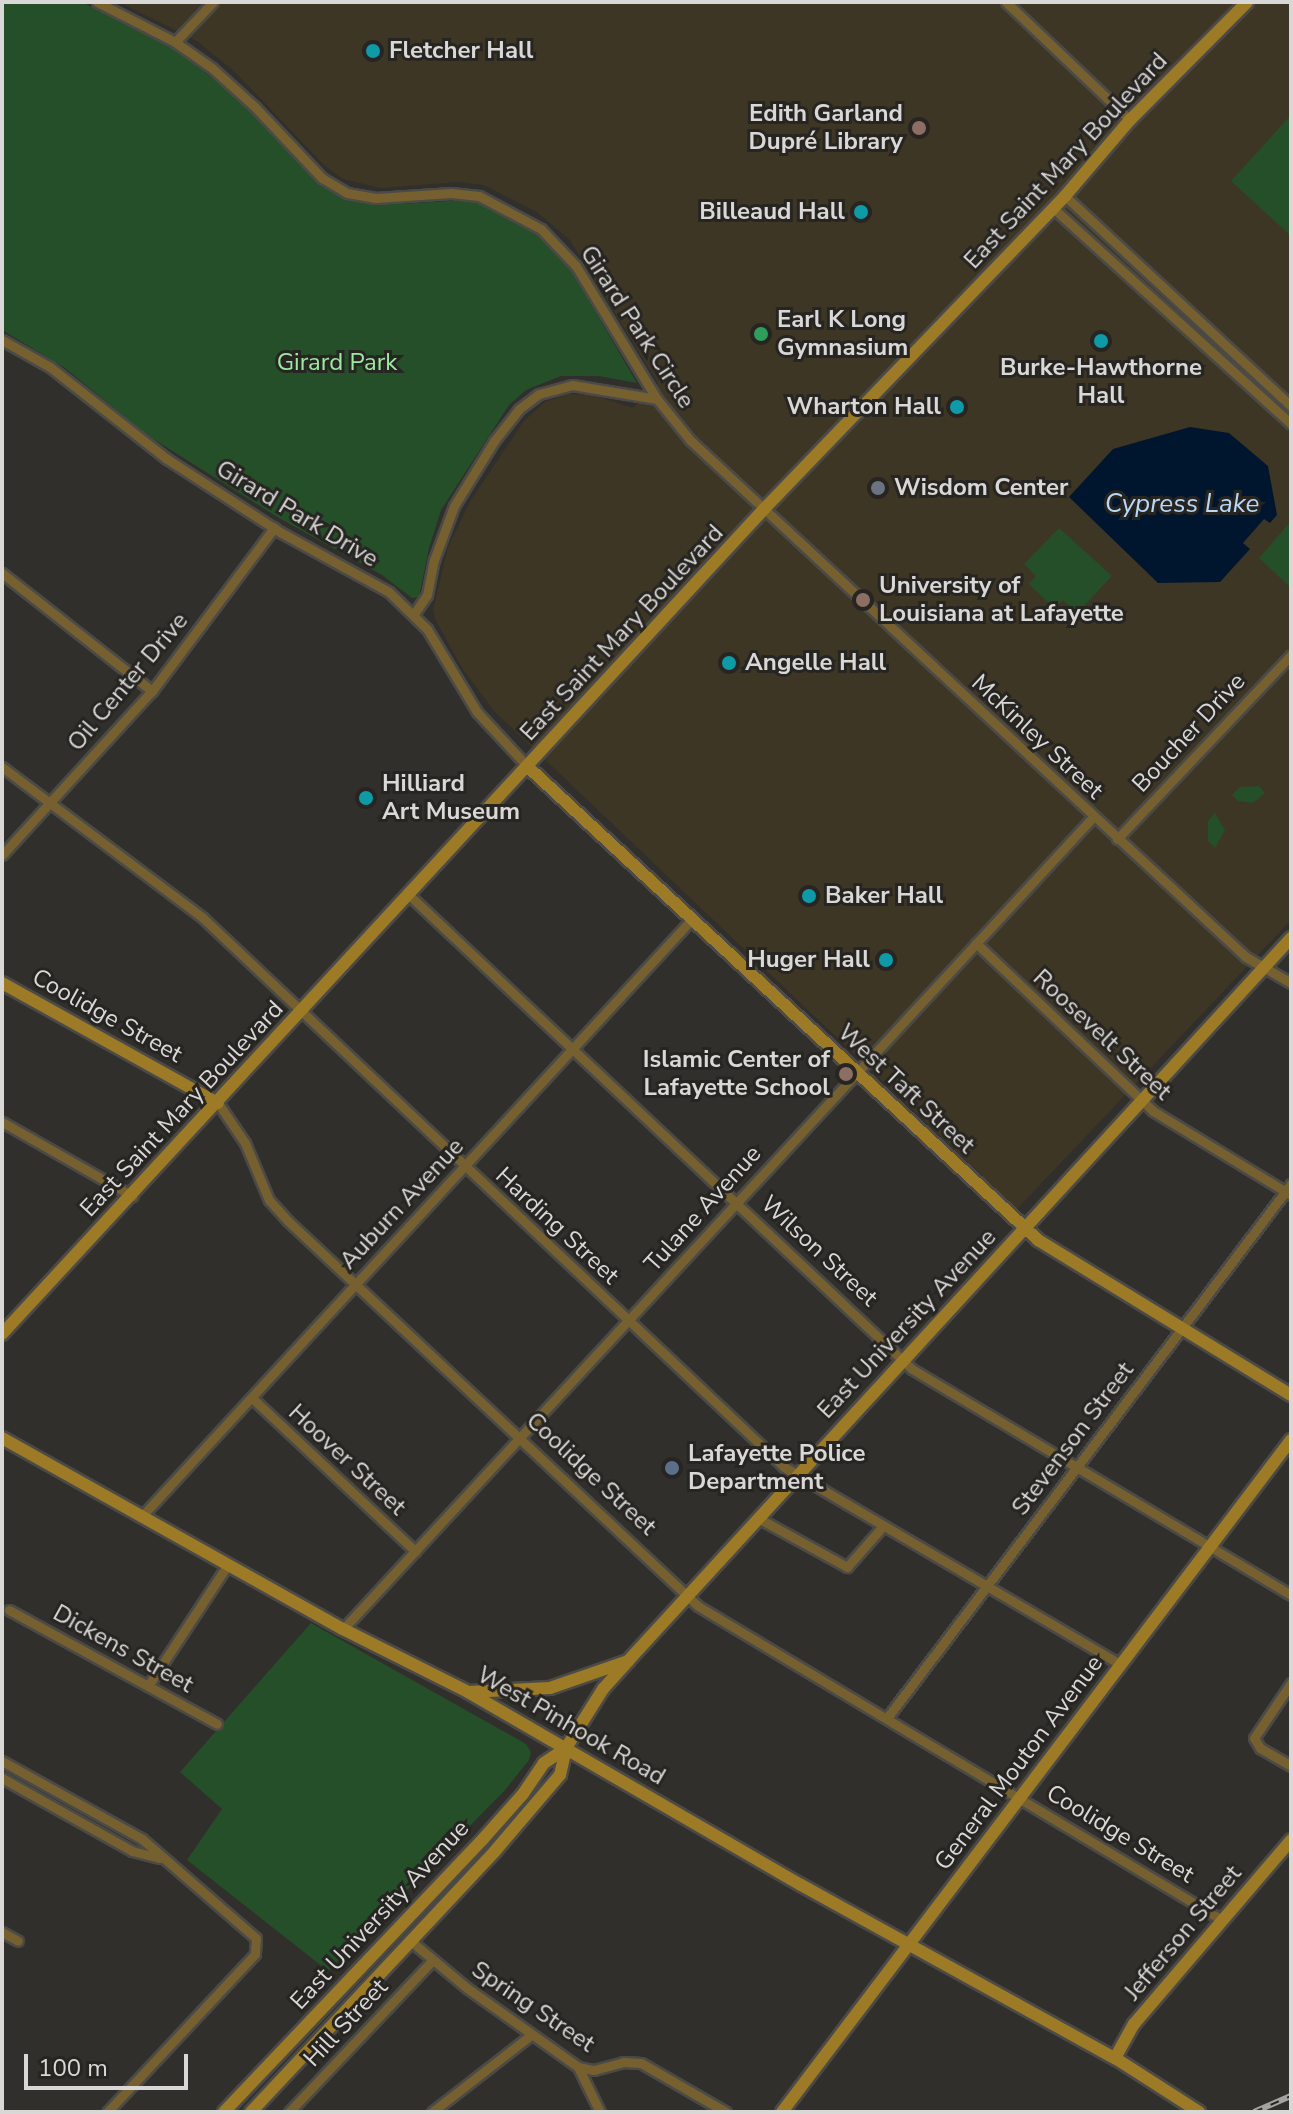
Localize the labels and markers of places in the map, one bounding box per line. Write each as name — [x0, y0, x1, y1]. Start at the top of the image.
place label: Fletcher Hall — [389, 37, 533, 65]
marker: Fletcher Hall — [364, 42, 382, 60]
place label: Edith Garland Dupré Library — [749, 100, 903, 156]
marker: Edith Garland Dupré Library — [910, 119, 928, 137]
place label: Billeaud Hall — [699, 198, 845, 226]
marker: Billeaud Hall — [852, 203, 870, 221]
place label: Earl K Long Gymnasium — [777, 306, 908, 362]
marker: Earl K Long Gymnasium — [752, 325, 770, 343]
marker: Burke-Hawthorne Hall — [1092, 332, 1110, 350]
place label: Burke-Hawthorne Hall — [1000, 354, 1202, 410]
place label: Wharton Hall — [787, 393, 941, 421]
marker: Wharton Hall — [948, 398, 966, 416]
place label: Wisdom Center — [894, 474, 1068, 502]
marker: Wisdom Center — [869, 479, 887, 497]
place label: University of Louisiana at Lafayette — [879, 572, 1124, 628]
marker: University of Louisiana at Lafayette — [854, 591, 872, 609]
place label: Angelle Hall — [745, 649, 886, 677]
marker: Angelle Hall — [720, 654, 738, 672]
place label: Hilliard Art Museum — [382, 770, 520, 826]
marker: Hilliard Art Museum — [357, 789, 375, 807]
place label: Baker Hall — [825, 882, 943, 910]
marker: Baker Hall — [800, 887, 818, 905]
place label: Huger Hall — [747, 946, 870, 974]
marker: Huger Hall — [877, 951, 895, 969]
place label: Islamic Center of Lafayette School — [643, 1046, 830, 1102]
marker: Islamic Center of Lafayette School — [837, 1065, 855, 1083]
place label: Lafayette Police Department — [688, 1440, 865, 1496]
marker: Lafayette Police Department — [663, 1459, 681, 1477]

